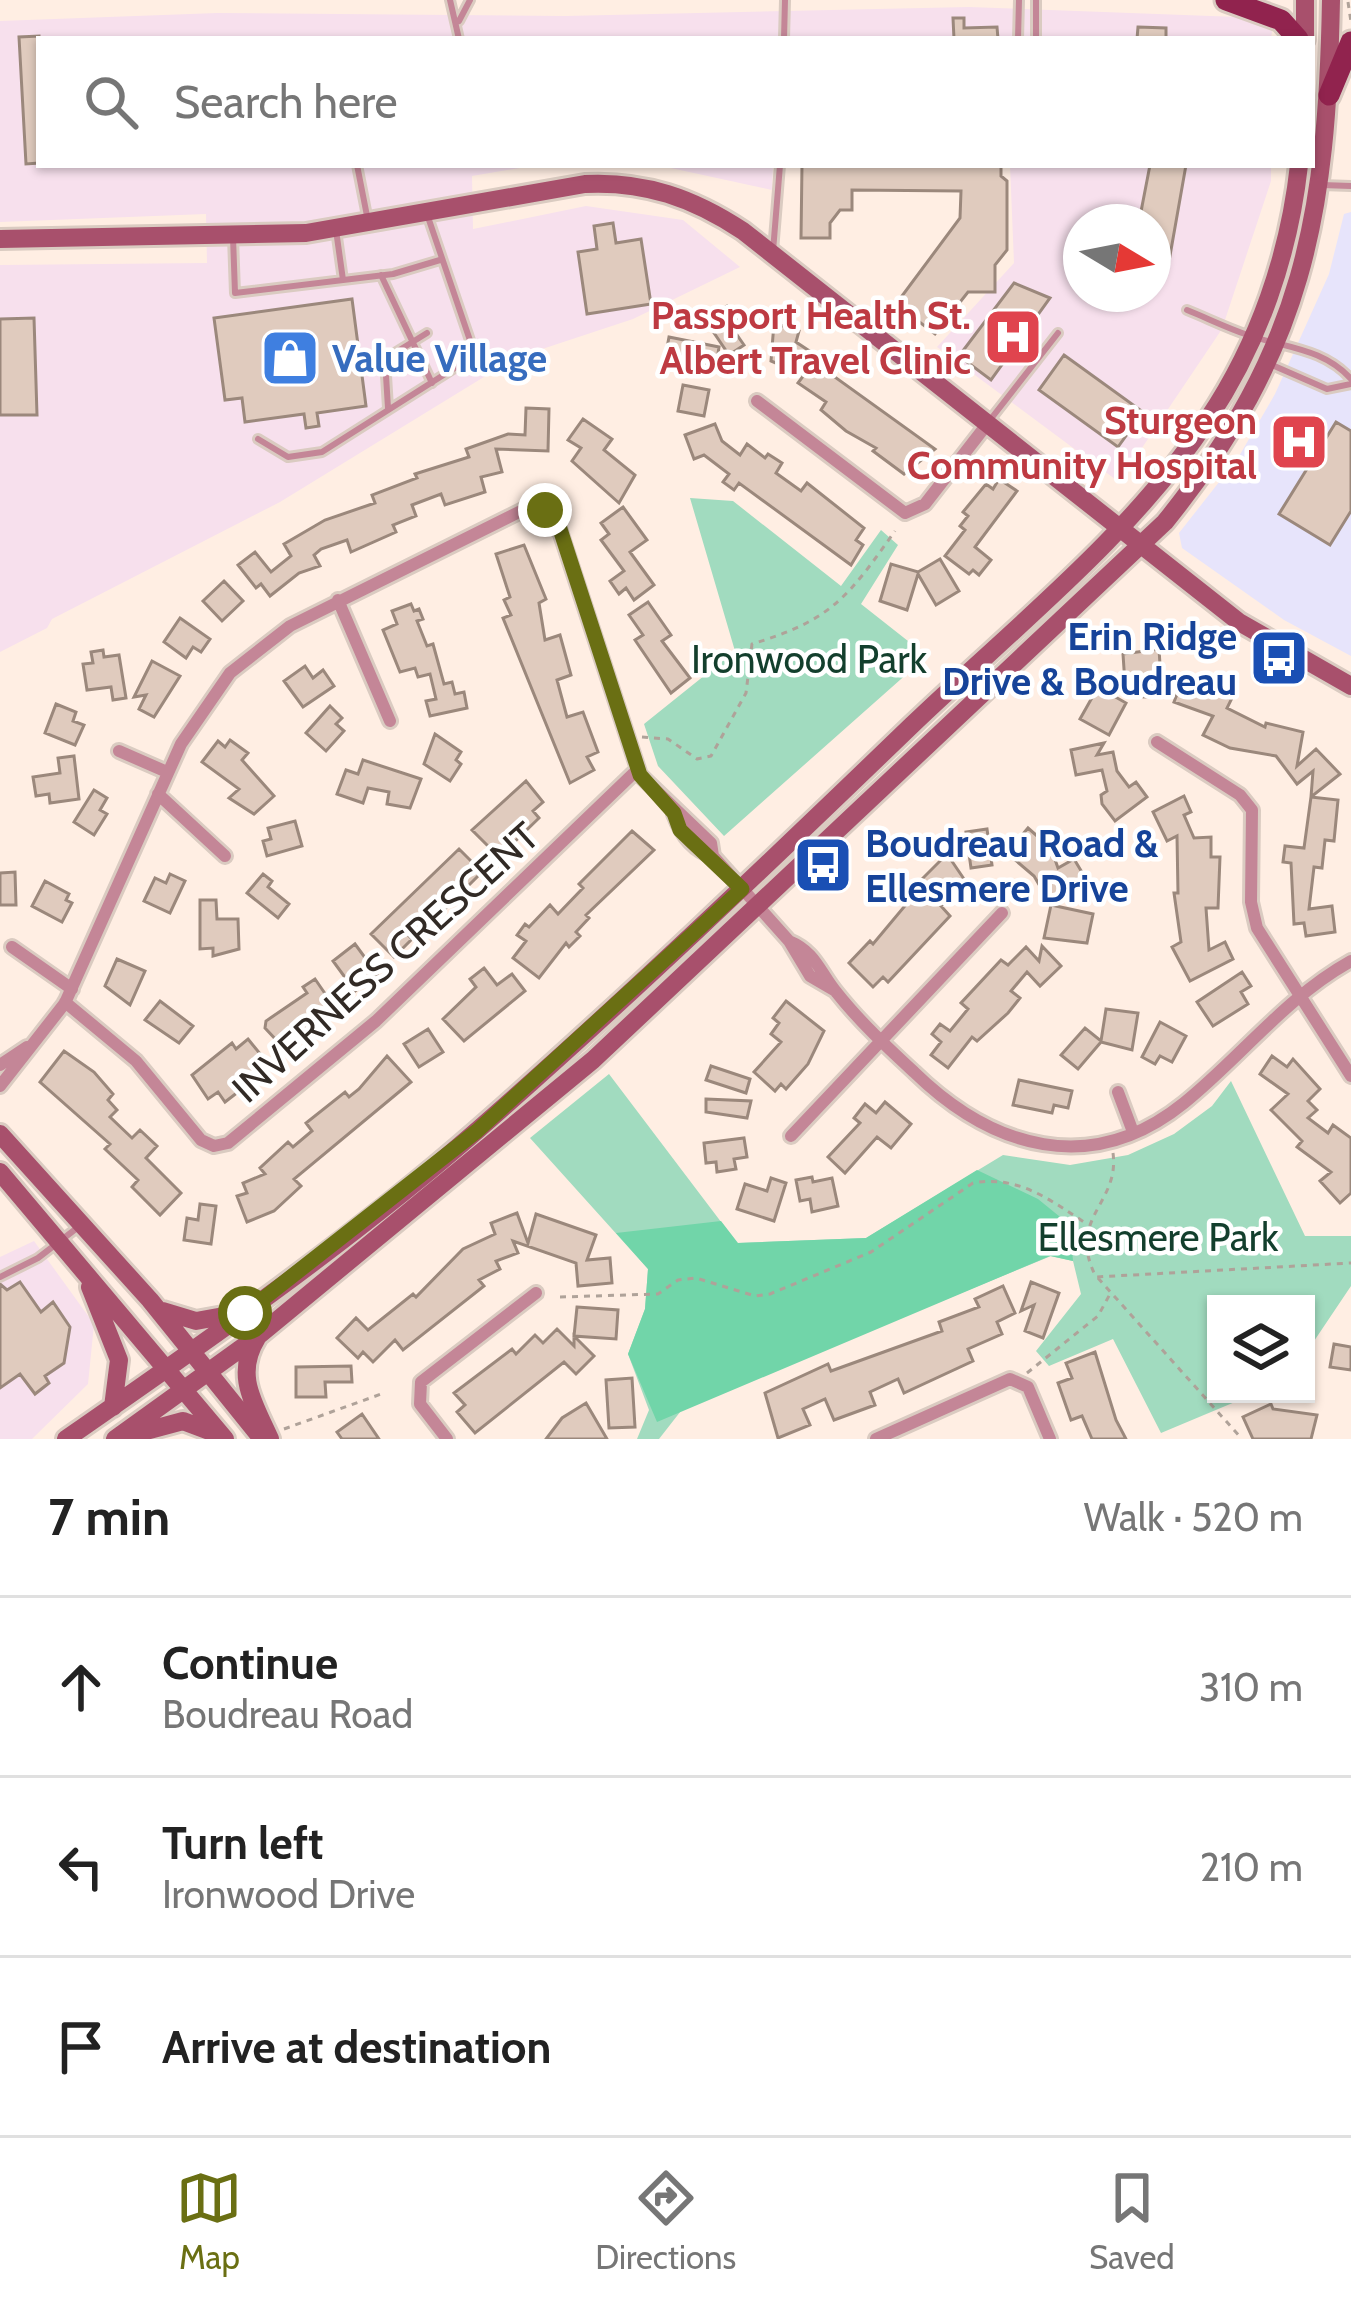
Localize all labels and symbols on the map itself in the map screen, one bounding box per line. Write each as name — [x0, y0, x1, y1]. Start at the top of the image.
north arrow — [1063, 204, 1171, 312]
place label: Passport Health St. Albert Travel Clinic — [651, 291, 971, 384]
hospital icon: Passport Health St. Albert Travel Clinic — [982, 306, 1044, 368]
shop icon: Value Village — [259, 327, 321, 389]
place label: Value Village — [332, 334, 547, 382]
place label: Sturgeon Community Hospital — [907, 396, 1257, 489]
hospital icon: Sturgeon Community Hospital — [1268, 411, 1330, 473]
route end — [518, 483, 572, 537]
place label: Erin Ridge Drive & Boudreau — [942, 612, 1237, 705]
bus stop icon: Erin Ridge Drive & Boudreau — [1248, 627, 1310, 689]
park label: Ironwood Park — [691, 635, 928, 683]
street label: INVERNESS CRESCENT — [222, 812, 548, 1112]
place label: Boudreau Road & Ellesmere Drive — [865, 819, 1159, 912]
bus stop icon: Boudreau Road & Ellesmere Drive — [792, 834, 854, 896]
park label: Ellesmere Park — [1038, 1213, 1279, 1261]
route start — [218, 1286, 272, 1340]

